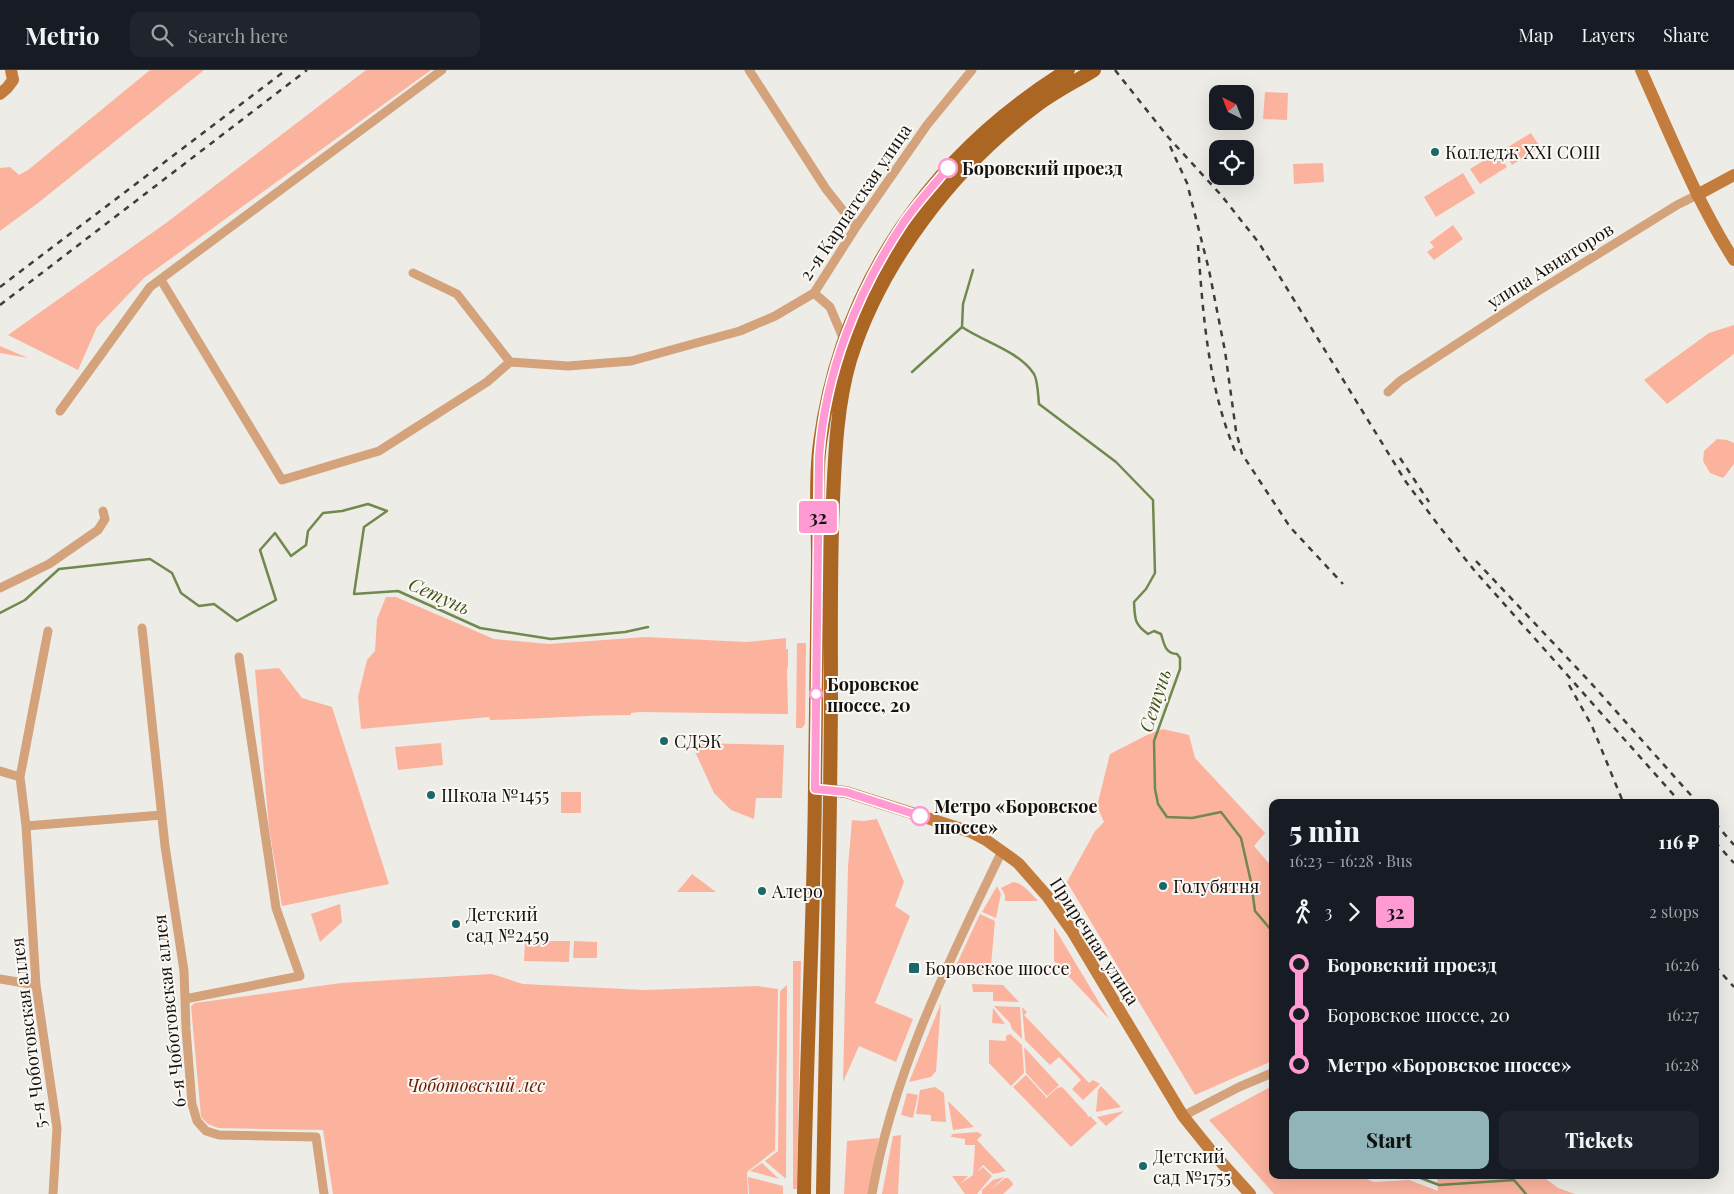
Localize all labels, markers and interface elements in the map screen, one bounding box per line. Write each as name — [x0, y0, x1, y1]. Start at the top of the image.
search box — [130, 12, 480, 57]
text: Metrio — [25, 19, 100, 51]
icon: search — [148, 21, 176, 49]
text: Search here — [188, 22, 288, 48]
text: Map — [1518, 23, 1553, 47]
text: Layers — [1581, 23, 1635, 47]
text: Share — [1663, 23, 1709, 47]
north arrow — [1209, 85, 1254, 130]
map controls — [1209, 85, 1254, 185]
street label: 2-я Карпатская улица — [794, 119, 916, 285]
button: locate — [1209, 140, 1254, 185]
place label: Колледж XXI СОШ — [1445, 140, 1601, 164]
marker: Колледж XXI СОШ — [1429, 146, 1441, 158]
place label: Боровский проезд — [962, 156, 1123, 180]
marker: Боровский проезд — [938, 158, 958, 178]
street label: улица Авиаторов — [1482, 216, 1618, 314]
line badge: 32 — [796, 501, 840, 533]
text: 32 — [809, 505, 827, 529]
water label: Сетунь — [405, 570, 475, 620]
water label: Сетунь — [1132, 665, 1176, 735]
place label: Боровское шоссе, 20 — [827, 672, 919, 717]
marker: Боровское шоссе, 20 — [809, 687, 823, 701]
place label: СДЭК — [674, 729, 722, 753]
marker: СДЭК — [658, 735, 670, 747]
place label: Школа №1455 — [441, 783, 549, 807]
marker: Школа №1455 — [425, 789, 437, 801]
place label: Метро «Боровское шоссе» — [934, 794, 1097, 839]
marker: Метро «Боровское шоссе» — [910, 806, 930, 826]
text: 5 min — [1289, 812, 1360, 849]
text: 116 ₽ — [1658, 828, 1699, 854]
text: 16:23 – 16:28 · Bus — [1289, 850, 1412, 871]
street label: Приречная улица — [1045, 873, 1145, 1009]
place label: Голубятня — [1173, 874, 1260, 898]
place label: Алеро — [771, 879, 823, 903]
marker: Голубятня — [1157, 880, 1169, 892]
marker: Алеро — [756, 885, 768, 897]
icon: walk — [1289, 898, 1317, 926]
icon: forward — [1340, 898, 1368, 926]
text: 32 — [1386, 900, 1404, 924]
text: 3 — [1325, 901, 1332, 922]
text: 2 stops — [1649, 901, 1699, 922]
place label: Детский сад №2459 — [466, 902, 549, 947]
street label: 6-я Чоботовская аллея — [147, 913, 191, 1109]
marker: Детский сад №2459 — [450, 918, 462, 930]
street label: 5-я Чоботовская аллея — [4, 936, 52, 1130]
text: Боровский проезд — [1327, 951, 1497, 977]
text: 16:26 — [1665, 954, 1699, 975]
place label: Боровское шоссе — [925, 956, 1070, 980]
marker: Боровское шоссе — [907, 961, 921, 975]
text: Боровское шоссе, 20 — [1327, 1001, 1510, 1027]
text: 16:27 — [1666, 1004, 1699, 1025]
text: Метро «Боровское шоссе» — [1327, 1051, 1572, 1077]
text: 16:28 — [1665, 1054, 1699, 1075]
park label: Чоботовский лес — [407, 1073, 545, 1097]
button: Start — [1289, 1111, 1489, 1169]
button: Tickets — [1499, 1111, 1699, 1169]
place label: Детский сад №1755 — [1153, 1144, 1231, 1189]
marker: Детский сад №1755 — [1137, 1160, 1149, 1172]

